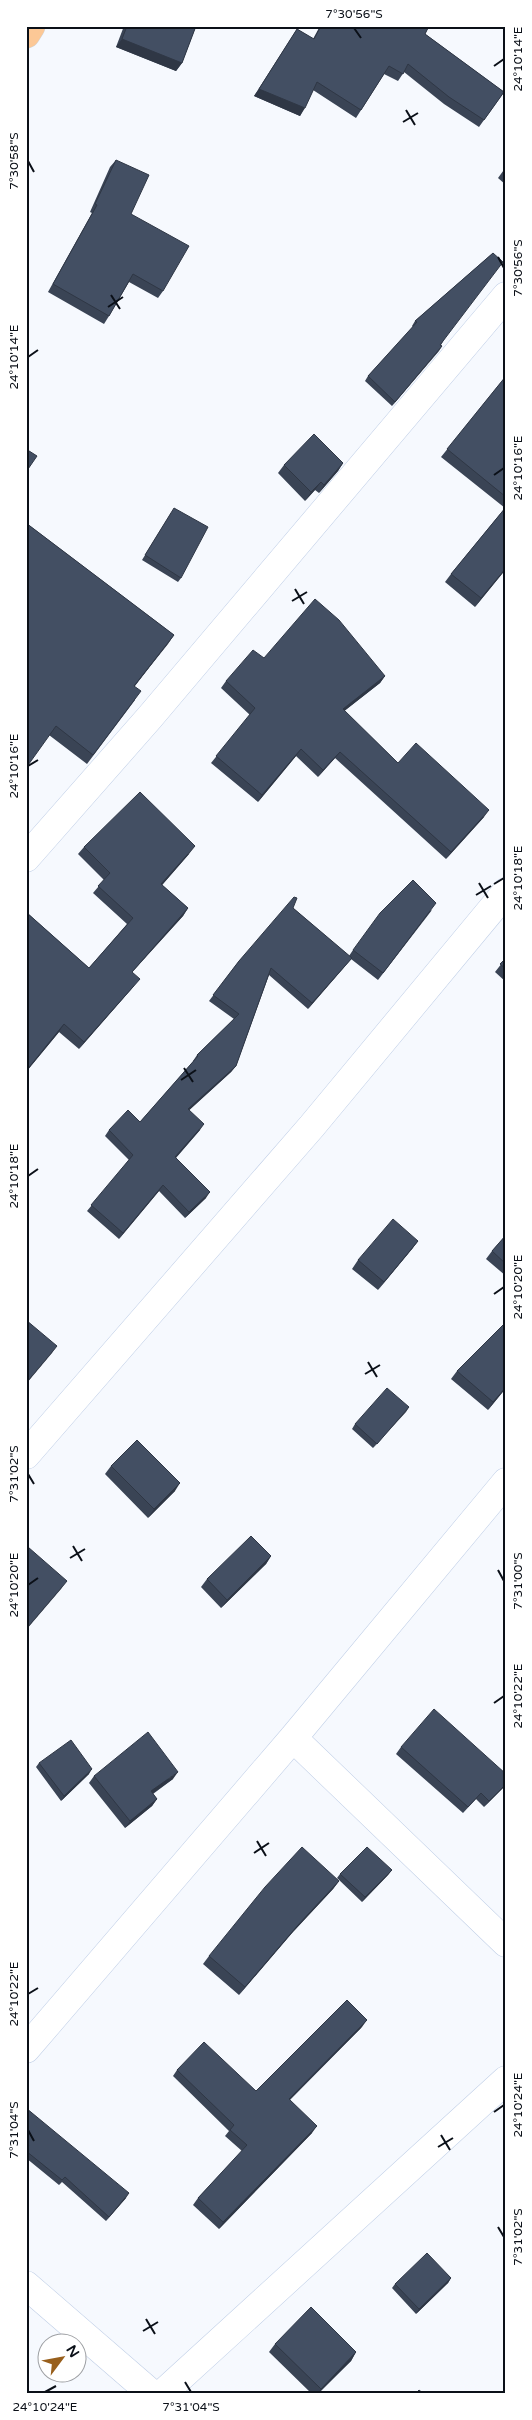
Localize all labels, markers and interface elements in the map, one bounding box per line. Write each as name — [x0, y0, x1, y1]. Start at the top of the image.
text: 7°30'56"S — [325, 7, 383, 21]
text: 24°10'14"E — [511, 26, 525, 92]
text: 7°30'58"S — [7, 132, 21, 190]
text: 7°30'56"S — [511, 239, 525, 297]
text: 24°10'14"E — [7, 324, 21, 390]
text: 24°10'16"E — [511, 435, 525, 501]
text: 24°10'16"E — [7, 733, 21, 799]
text: 24°10'18"E — [511, 845, 525, 911]
text: 24°10'18"E — [7, 1143, 21, 1209]
text: 24°10'20"E — [511, 1254, 525, 1320]
text: 7°31'02"S — [7, 1445, 21, 1503]
text: 24°10'20"E — [7, 1552, 21, 1618]
text: 7°31'00"S — [511, 1552, 525, 1610]
text: 24°10'22"E — [511, 1663, 525, 1729]
text: 24°10'22"E — [7, 1961, 21, 2027]
text: 24°10'24"E — [511, 2072, 525, 2138]
text: 7°31'04"S — [7, 2101, 21, 2159]
text: 7°31'02"S — [511, 2208, 525, 2266]
north arrow — [38, 2332, 88, 2382]
text: N — [62, 2342, 83, 2361]
text: 24°10'24"E — [12, 2400, 78, 2414]
text: 7°31'04"S — [162, 2400, 220, 2414]

